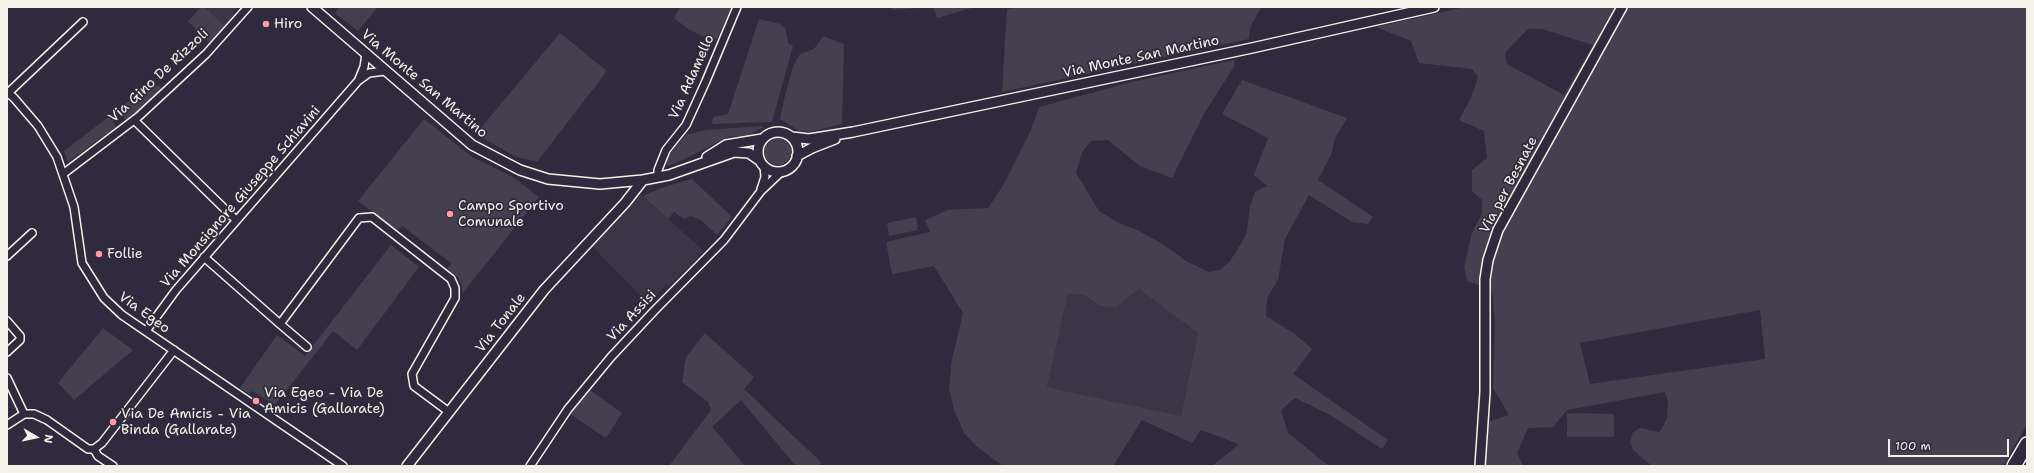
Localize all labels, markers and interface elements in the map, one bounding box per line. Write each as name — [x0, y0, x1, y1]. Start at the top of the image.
place label: Hiro — [274, 16, 302, 32]
marker: Hiro — [261, 19, 271, 29]
street label: Via Gino De Rizzoli — [106, 25, 212, 127]
street label: Via Monte San Martino — [357, 26, 491, 142]
street label: Via Adamello — [666, 32, 718, 122]
street label: Via Monte San Martino — [1061, 32, 1221, 82]
street label: Via Monsignore Giuseppe Schiavini — [158, 103, 324, 291]
street label: Via per Besnate — [1476, 134, 1542, 236]
place label: Campo Sportivo Comunale — [458, 198, 564, 230]
marker: Campo Sportivo Comunale — [445, 209, 455, 219]
place label: Follie — [107, 246, 143, 262]
marker: Follie — [94, 249, 104, 259]
street label: Via Assisi — [604, 287, 660, 345]
street label: Via Egeo — [115, 289, 173, 337]
street label: Via Tonale — [472, 290, 530, 356]
place label: Via Egeo - Via De Amicis (Gallarate) — [264, 385, 385, 418]
marker: Via Egeo - Via De Amicis (Gallarate) — [251, 396, 261, 406]
place label: Via De Amicis - Via Binda (Gallarate) — [121, 406, 251, 438]
north arrow — [16, 417, 56, 457]
marker: Via De Amicis - Via Binda (Gallarate) — [108, 417, 118, 427]
scale bar — [1890, 431, 2011, 457]
text: N — [40, 433, 56, 444]
text: 100 m — [1895, 438, 1931, 454]

